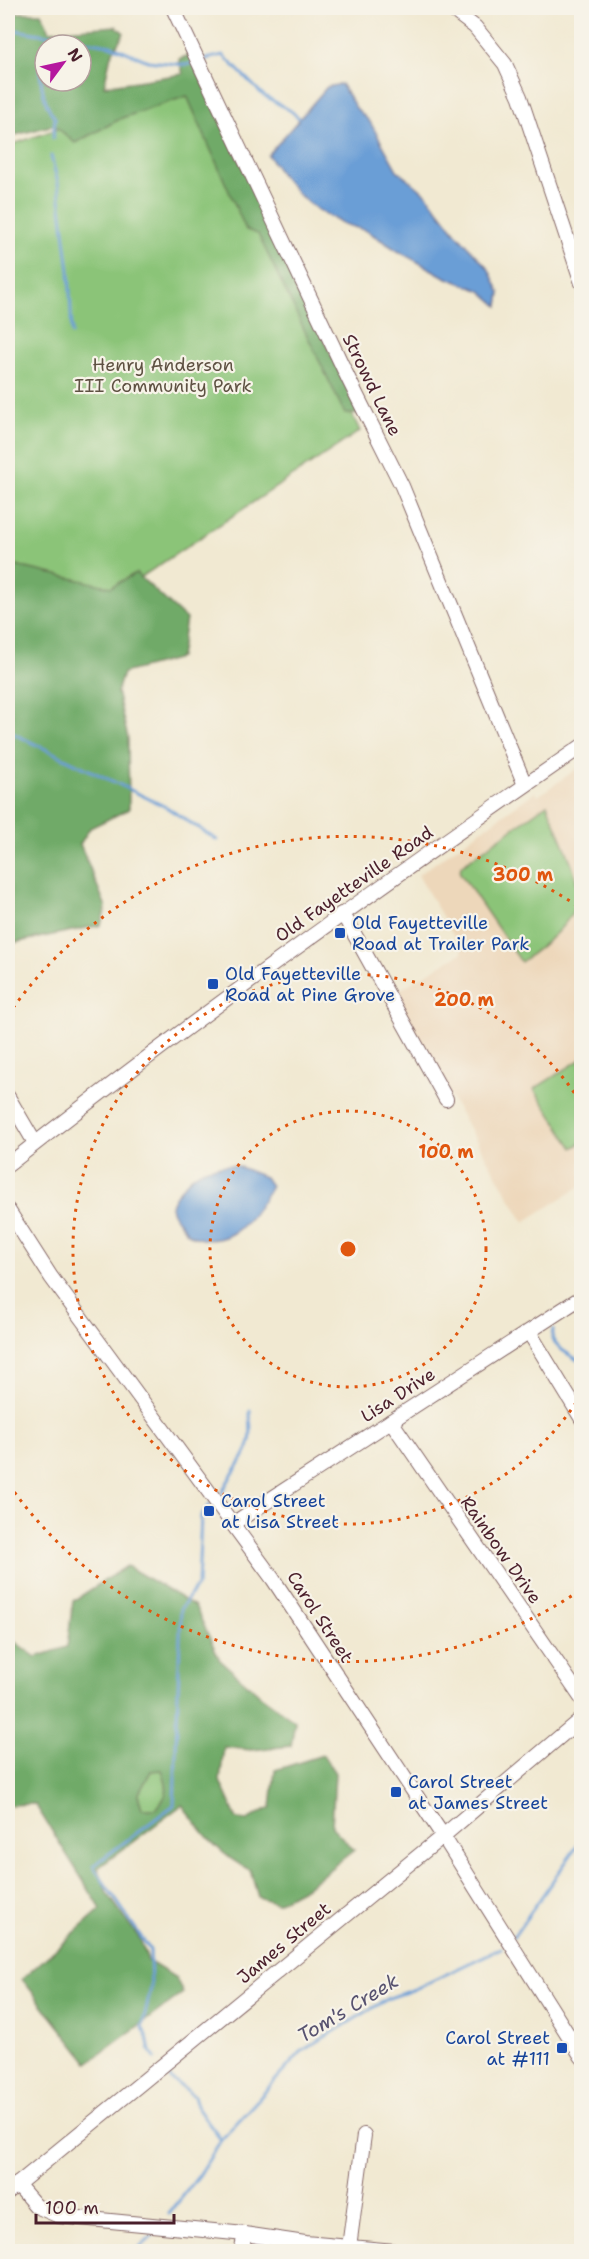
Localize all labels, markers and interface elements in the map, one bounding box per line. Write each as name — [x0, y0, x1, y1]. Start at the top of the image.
north arrow — [33, 33, 93, 93]
text: N — [63, 44, 87, 66]
street label: Strowd Lane — [337, 330, 407, 440]
park label: Henry Anderson III Community Park — [74, 353, 252, 398]
street label: Old Fayetteville Road — [270, 820, 438, 948]
text: 300 m — [493, 863, 554, 887]
place label: Old Fayetteville Road at Trailer Park — [352, 911, 530, 956]
marker: Old Fayetteville Road at Trailer Park — [333, 926, 347, 940]
place label: Old Fayetteville Road at Pine Grove — [225, 962, 395, 1007]
marker: Old Fayetteville Road at Pine Grove — [206, 977, 220, 991]
text: 200 m — [434, 988, 495, 1012]
text: 100 m — [418, 1140, 474, 1164]
centre of rings — [338, 1239, 358, 1259]
street label: Lisa Drive — [356, 1362, 440, 1428]
place label: Carol Street at Lisa Street — [221, 1489, 339, 1534]
street label: Rainbow Drive — [455, 1491, 547, 1609]
marker: Carol Street at Lisa Street — [202, 1504, 216, 1518]
street label: Carol Street — [281, 1567, 359, 1668]
place label: Carol Street at James Street — [408, 1770, 548, 1815]
marker: Carol Street at James Street — [389, 1785, 403, 1799]
street label: James Street — [232, 1897, 336, 1989]
water label: Tom's Creek — [293, 1967, 404, 2048]
place label: Carol Street at #111 — [445, 2026, 550, 2071]
marker: Carol Street at #111 — [555, 2041, 569, 2055]
scale bar — [36, 2187, 174, 2225]
text: 100 m — [45, 2196, 99, 2220]

